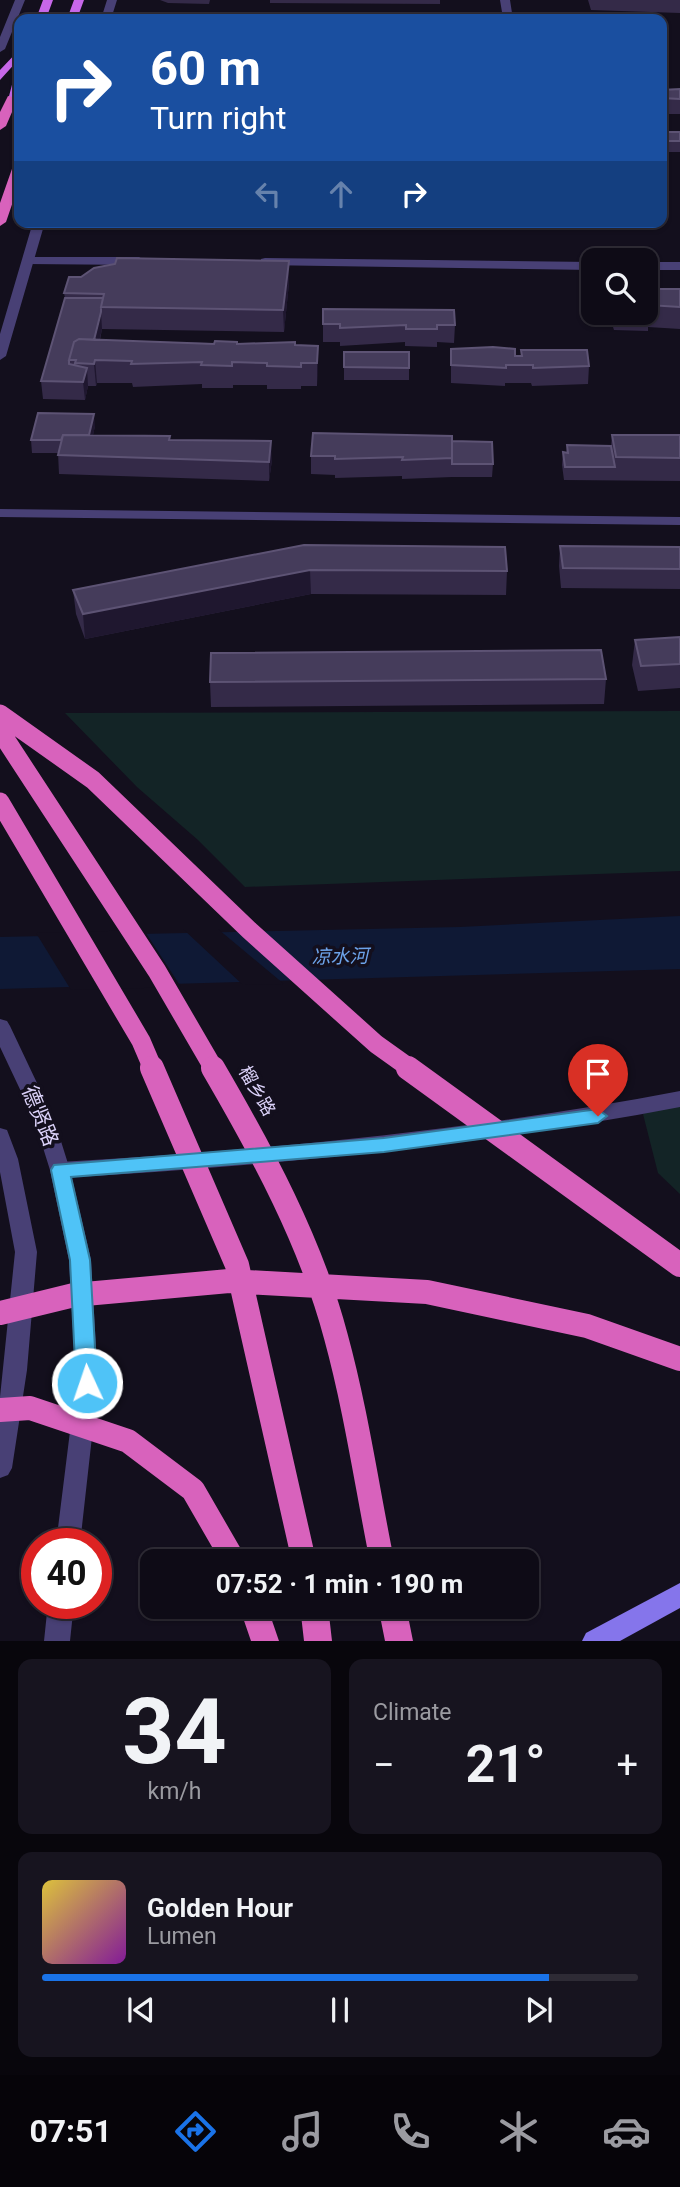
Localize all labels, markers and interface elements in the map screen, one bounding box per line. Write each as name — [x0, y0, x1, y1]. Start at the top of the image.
text: 60 m — [150, 40, 261, 97]
icon: right — [35, 42, 126, 133]
text: Turn right — [150, 99, 286, 137]
icon: left — [249, 175, 287, 213]
icon: ahead — [322, 175, 360, 213]
icon: right — [395, 175, 433, 213]
map controls — [581, 248, 658, 325]
button: search — [581, 248, 658, 325]
water label: 凉水河 — [311, 944, 373, 968]
pin — [568, 1044, 628, 1116]
icon: arrive — [579, 1055, 617, 1093]
street label: 榴乡路 — [235, 1062, 280, 1119]
street label: 德贤路 — [17, 1082, 63, 1150]
position arrow — [50, 1346, 124, 1420]
speed limit sign: 40 — [21, 1528, 112, 1619]
text: 07:52 · 1 min · 190 m — [216, 1569, 463, 1599]
text: 34 — [122, 1679, 227, 1785]
text: Climate — [373, 1699, 452, 1726]
text: 21° — [466, 1734, 546, 1795]
text: − — [373, 1743, 395, 1787]
text: + — [616, 1743, 638, 1787]
text: km/h — [148, 1778, 202, 1805]
text: Golden Hour — [147, 1893, 293, 1923]
text: Lumen — [147, 1923, 217, 1950]
icon: previous — [122, 1991, 160, 2029]
icon: pause — [321, 1991, 359, 2029]
icon: next — [520, 1991, 558, 2029]
icon: directions — [171, 2107, 220, 2156]
icon: music — [278, 2107, 327, 2156]
icon: phone — [386, 2107, 435, 2156]
icon: climate — [494, 2107, 543, 2156]
icon: car — [602, 2107, 651, 2156]
text: 07:51 — [29, 2112, 112, 2150]

